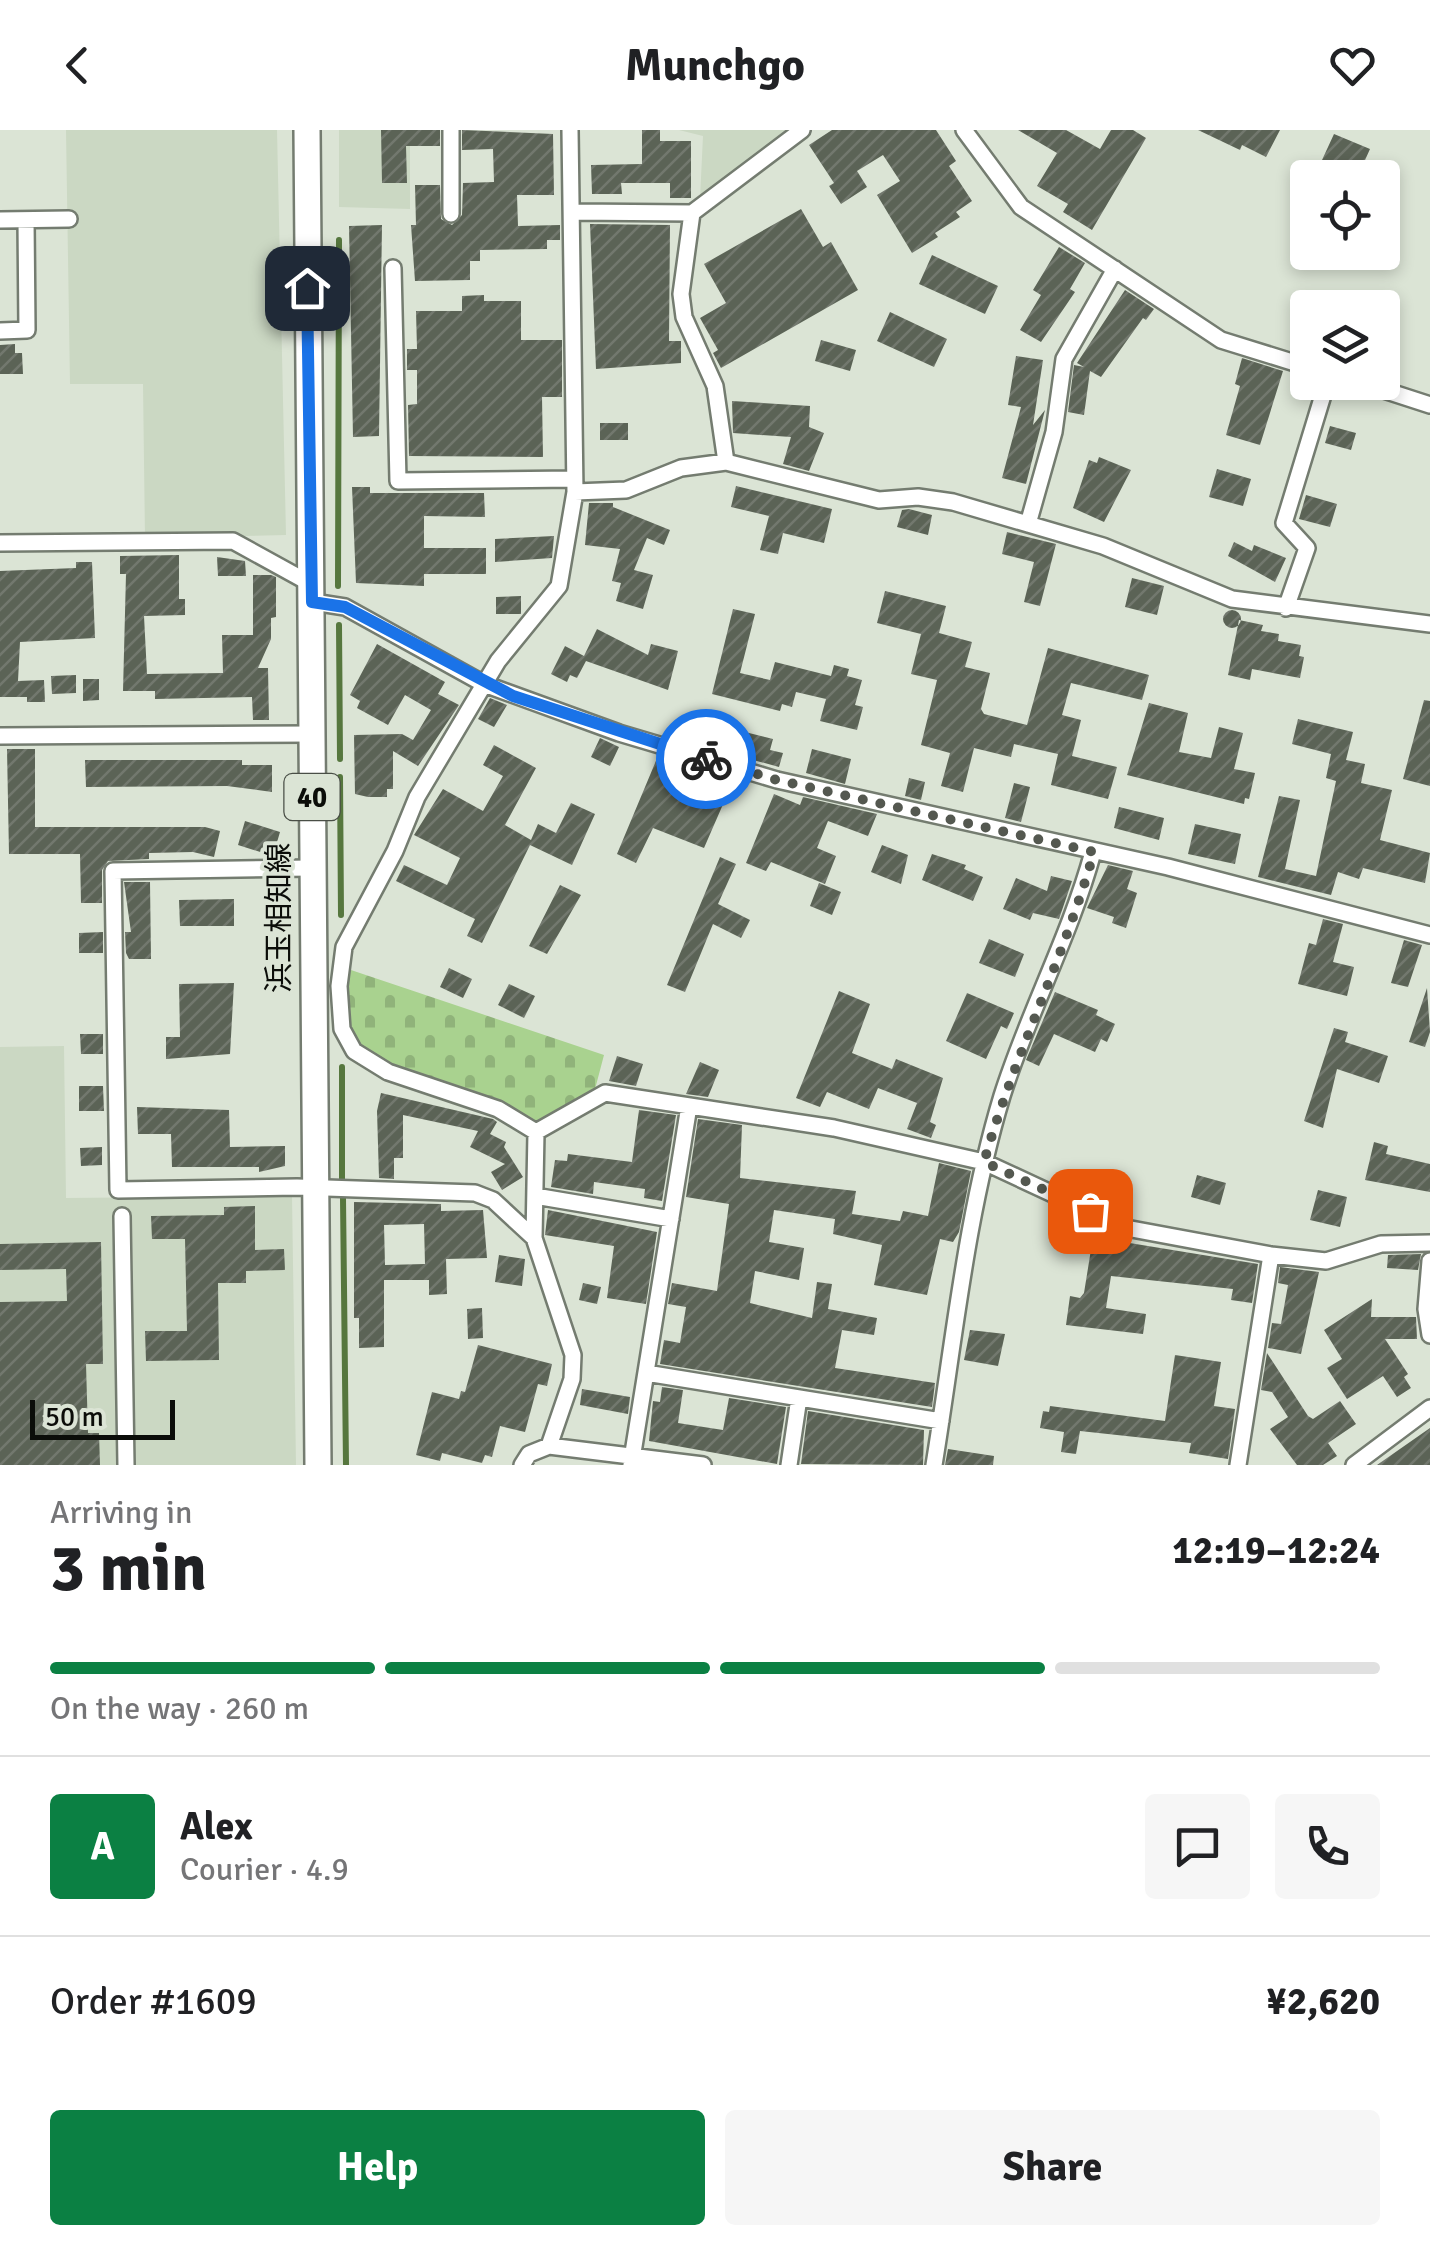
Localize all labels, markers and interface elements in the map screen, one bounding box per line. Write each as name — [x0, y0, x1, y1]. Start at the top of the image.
icon: back — [50, 38, 105, 93]
text: Munchgo — [625, 38, 805, 93]
icon: heart — [1325, 38, 1380, 93]
map controls — [1290, 160, 1400, 400]
button: locate — [1290, 160, 1400, 270]
pin — [265, 246, 350, 331]
icon: home — [280, 261, 335, 316]
button: layers — [1290, 290, 1400, 400]
courier — [656, 709, 756, 809]
icon: bike — [679, 732, 734, 787]
road number: 40 — [284, 774, 340, 820]
street label: 浜玉相知線 — [261, 843, 298, 993]
pin — [1048, 1169, 1133, 1254]
icon: bag — [1063, 1184, 1118, 1239]
scale bar — [30, 1395, 175, 1440]
text: 50 m — [45, 1400, 104, 1434]
text: Arriving in — [50, 1493, 192, 1532]
text: 12:19–12:24 — [1172, 1527, 1380, 1574]
text: 3 min — [50, 1529, 207, 1609]
text: On the way · 260 m — [50, 1689, 309, 1728]
button: chat — [1145, 1794, 1250, 1899]
button: phone — [1275, 1794, 1380, 1899]
text: Alex — [180, 1803, 253, 1850]
text: A — [90, 1823, 115, 1870]
text: Courier · 4.9 — [180, 1850, 349, 1889]
text: Order #1609 — [50, 1978, 257, 2025]
text: ¥2,620 — [1266, 1978, 1380, 2025]
button: Help — [50, 2110, 705, 2225]
button: Share — [725, 2110, 1380, 2225]

